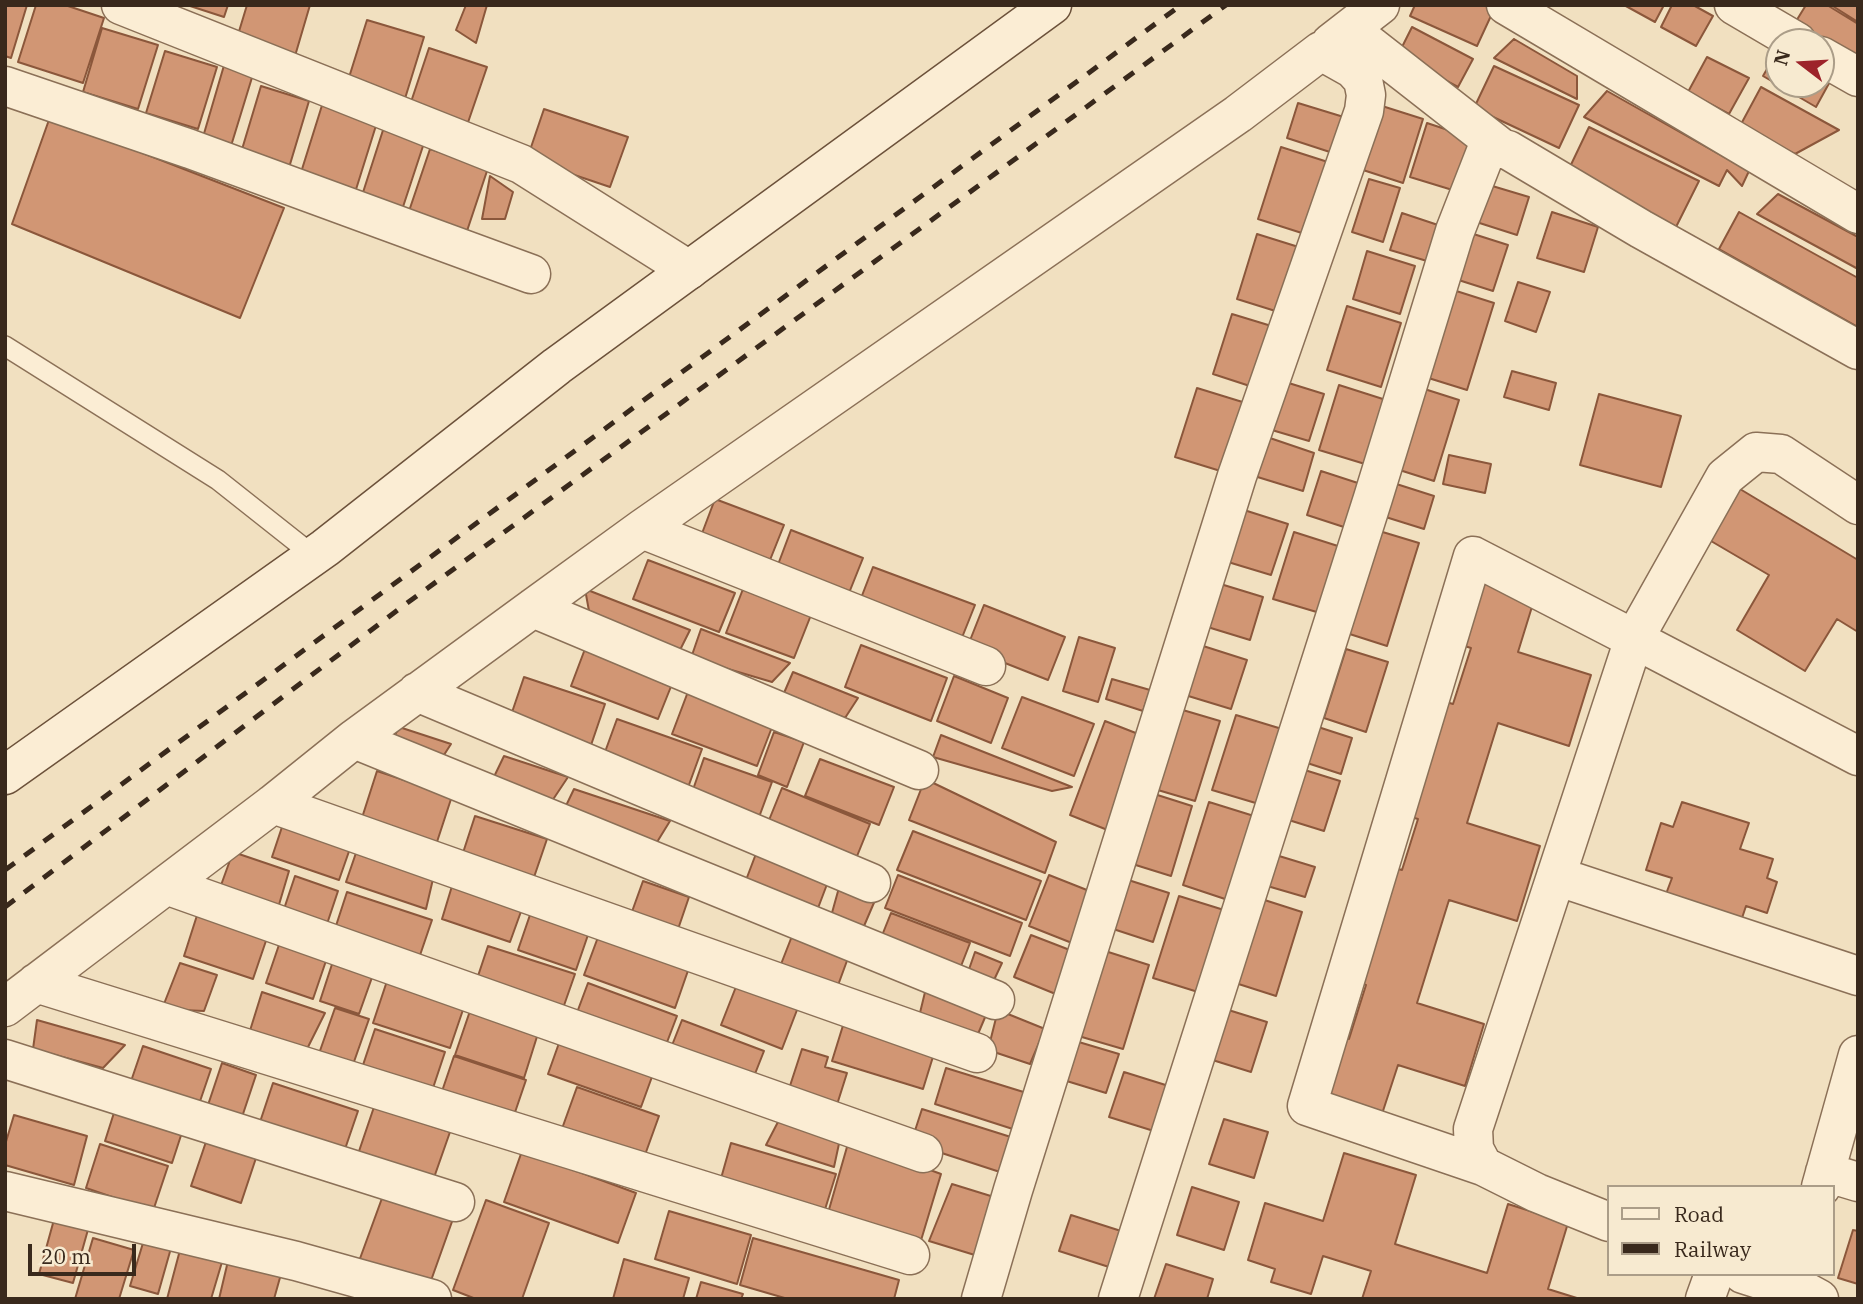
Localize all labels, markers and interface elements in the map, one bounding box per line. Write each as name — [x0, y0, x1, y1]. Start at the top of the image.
north arrow — [1765, 28, 1835, 98]
text: N — [1768, 47, 1796, 68]
legend — [1608, 1185, 1835, 1276]
text: Road — [1674, 1200, 1724, 1228]
scale bar — [32, 1230, 140, 1274]
text: Railway — [1674, 1235, 1751, 1263]
text: 20 m — [41, 1242, 91, 1270]

